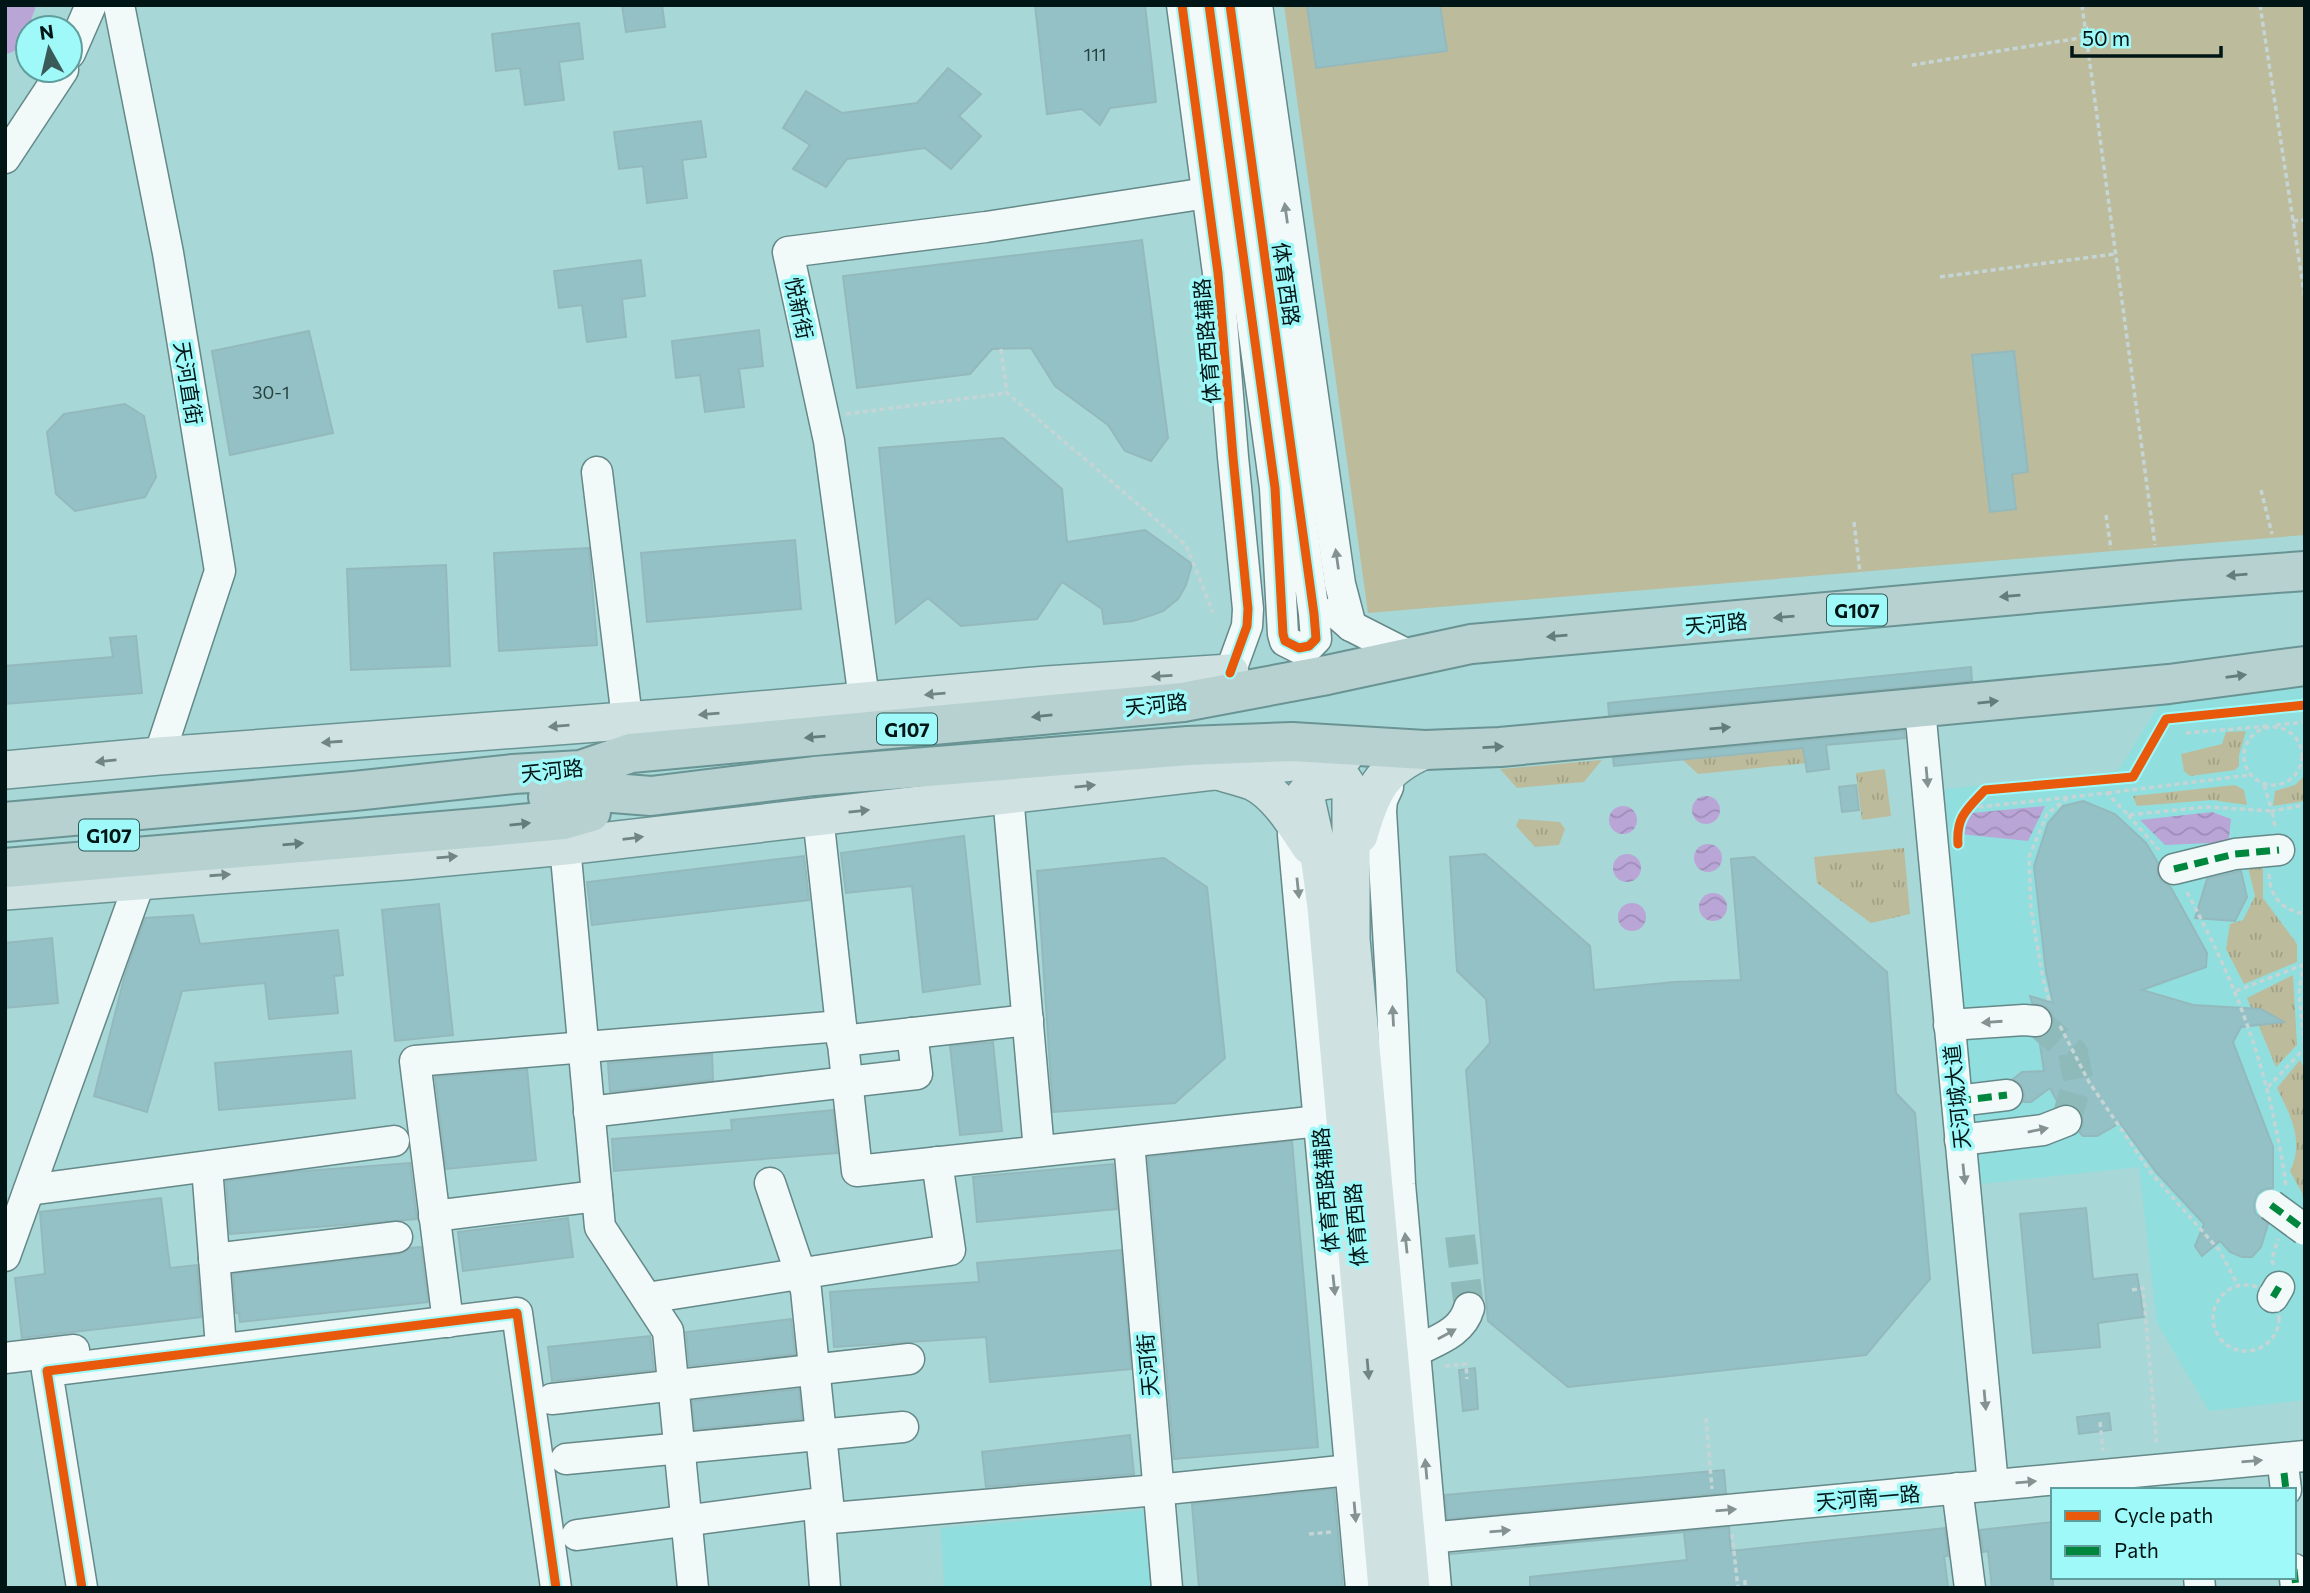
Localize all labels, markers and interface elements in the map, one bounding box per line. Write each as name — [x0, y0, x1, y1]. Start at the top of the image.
north arrow — [14, 14, 84, 84]
scale bar — [2072, 14, 2221, 58]
text: N — [38, 19, 55, 44]
text: 50 m — [2082, 25, 2130, 50]
house number: 111 — [1083, 43, 1107, 65]
one-way arrow — [1281, 202, 1292, 224]
street label: 体育西路 — [1269, 241, 1305, 327]
street label: 悦新街 — [781, 275, 819, 341]
street label: 体育西路辅路 — [1188, 277, 1224, 405]
street label: 天河直街 — [170, 340, 208, 426]
house number: 30-1 — [252, 381, 290, 403]
one-way arrow — [1331, 548, 1342, 570]
one-way arrow — [2225, 570, 2247, 581]
one-way arrow — [1999, 591, 2021, 602]
road number: G107 — [1827, 594, 1887, 625]
street label: 天河路 — [1684, 608, 1748, 638]
one-way arrow — [1772, 612, 1794, 623]
one-way arrow — [1546, 631, 1568, 642]
one-way arrow — [2226, 670, 2248, 681]
one-way arrow — [1151, 671, 1173, 682]
street label: 天河路 — [1123, 688, 1189, 720]
one-way arrow — [924, 689, 946, 700]
one-way arrow — [1977, 696, 1999, 707]
one-way arrow — [698, 709, 720, 720]
one-way arrow — [1031, 711, 1053, 722]
road number: G107 — [877, 714, 937, 744]
one-way arrow — [548, 721, 570, 732]
one-way arrow — [1709, 722, 1731, 733]
one-way arrow — [804, 732, 826, 743]
one-way arrow — [321, 737, 343, 748]
one-way arrow — [1482, 741, 1504, 752]
street label: 天河路 — [519, 754, 585, 786]
one-way arrow — [95, 756, 117, 767]
one-way arrow — [1922, 766, 1933, 788]
one-way arrow — [1074, 780, 1096, 791]
one-way arrow — [848, 806, 870, 817]
one-way arrow — [509, 818, 531, 829]
road number: G107 — [79, 820, 139, 850]
one-way arrow — [622, 832, 644, 843]
one-way arrow — [282, 839, 304, 850]
one-way arrow — [436, 851, 458, 862]
one-way arrow — [209, 869, 231, 880]
one-way arrow — [1293, 877, 1304, 899]
one-way arrow — [1387, 1004, 1398, 1026]
one-way arrow — [1981, 1017, 2003, 1028]
street label: 天河城大道 — [1938, 1043, 1974, 1151]
one-way arrow — [2027, 1124, 2049, 1135]
street label: 体育西路辅路 — [1307, 1126, 1343, 1254]
one-way arrow — [1958, 1163, 1969, 1185]
street label: 体育西路 — [1339, 1182, 1371, 1268]
one-way arrow — [1400, 1232, 1411, 1254]
one-way arrow — [1329, 1275, 1340, 1297]
one-way arrow — [1437, 1328, 1457, 1340]
street label: 天河街 — [1132, 1333, 1162, 1397]
one-way arrow — [1363, 1358, 1374, 1380]
one-way arrow — [1980, 1390, 1991, 1412]
one-way arrow — [2242, 1455, 2264, 1466]
one-way arrow — [1420, 1458, 1431, 1480]
one-way arrow — [2015, 1476, 2037, 1487]
street label: 天河南一路 — [1815, 1480, 1921, 1514]
legend — [2051, 1488, 2296, 1579]
one-way arrow — [1350, 1501, 1361, 1523]
text: Cycle path — [2114, 1502, 2213, 1527]
one-way arrow — [1715, 1504, 1737, 1515]
one-way arrow — [1489, 1525, 1511, 1536]
text: Path — [2114, 1537, 2159, 1562]

